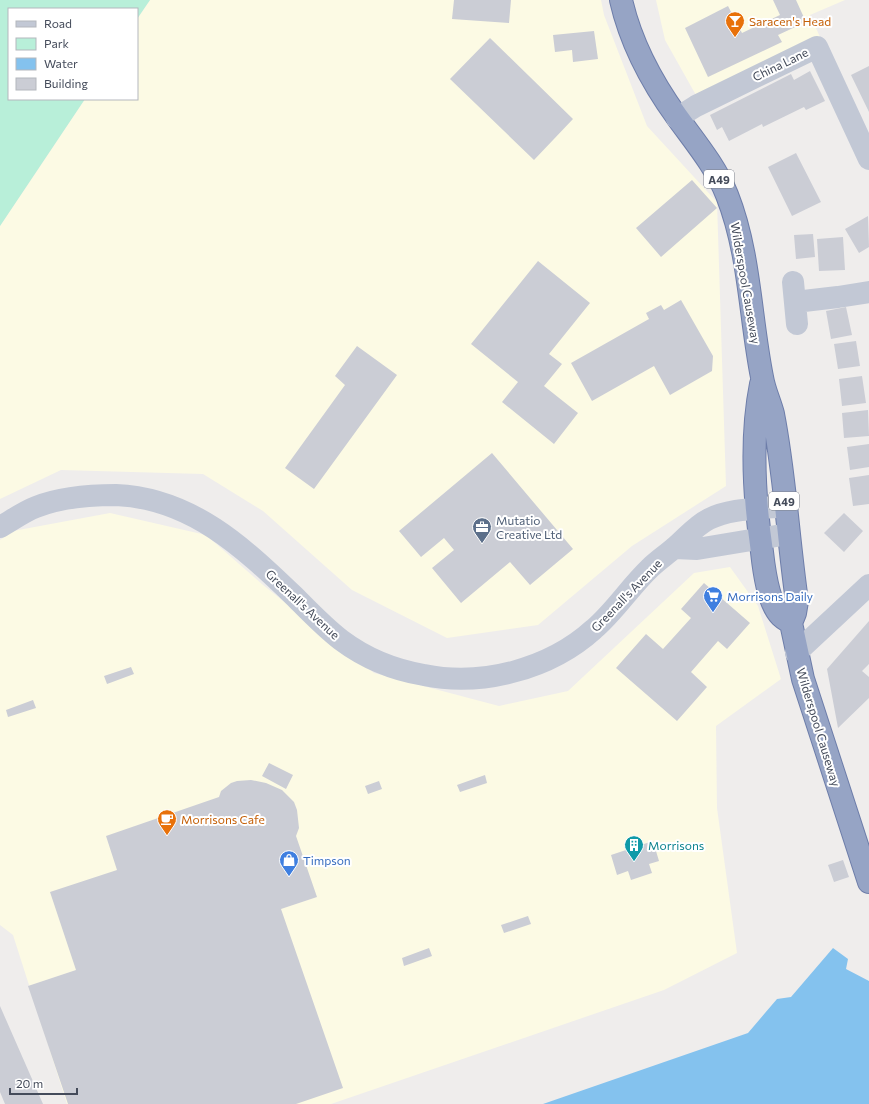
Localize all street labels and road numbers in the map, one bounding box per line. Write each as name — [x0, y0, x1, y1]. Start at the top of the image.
street label: China Lane — [750, 45, 810, 83]
road number: A49 — [704, 170, 734, 188]
street label: Wilderspool Causeway — [728, 221, 764, 345]
road number: A49 — [769, 492, 799, 510]
street label: Greenall's Avenue — [588, 556, 664, 634]
street label: Greenall's Avenue — [263, 566, 343, 642]
street label: Wilderspool Causeway — [794, 666, 844, 788]

